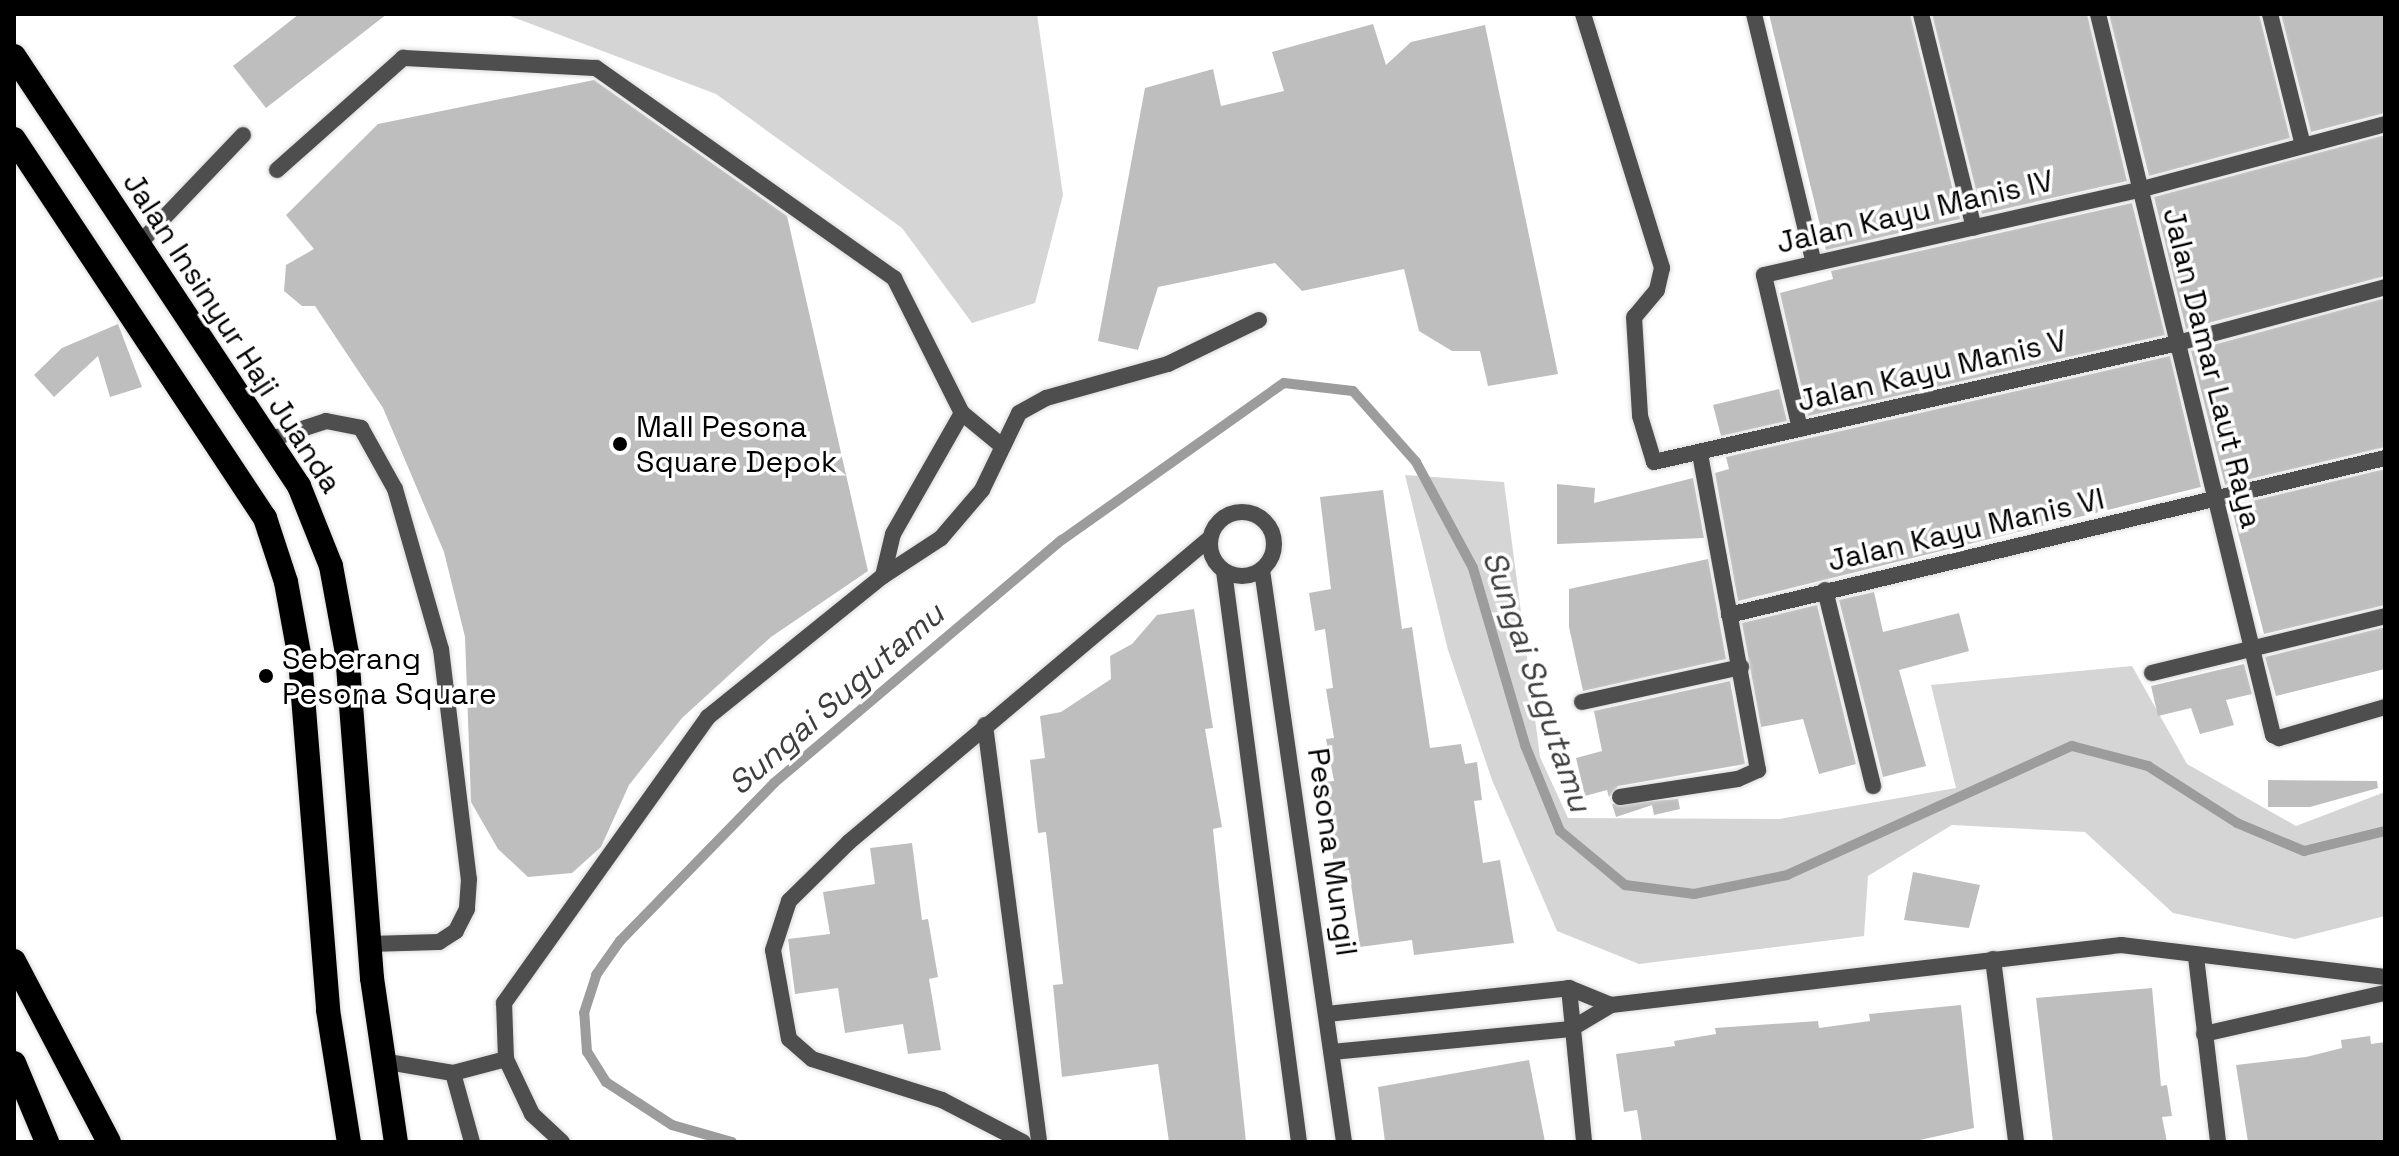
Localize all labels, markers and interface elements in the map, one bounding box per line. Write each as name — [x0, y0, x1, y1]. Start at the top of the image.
street label: Jalan Kayu Manis IV — [1773, 163, 2057, 261]
street label: Jalan Insinyur Haji Juanda — [115, 166, 349, 500]
street label: Jalan Damar Laut Raya — [2155, 204, 2269, 532]
street label: Jalan Kayu Manis V — [1794, 322, 2070, 420]
place label: Mall Pesona Square Depok — [636, 409, 837, 480]
marker: Mall Pesona Square Depok — [611, 435, 629, 453]
street label: Jalan Kayu Manis VI — [1824, 481, 2108, 579]
water label: Sungai Sugutamu — [1474, 546, 1600, 816]
water label: Sungai Sugutamu — [720, 595, 952, 803]
place label: Seberang Pesona Square — [282, 641, 497, 712]
marker: Seberang Pesona Square — [257, 667, 275, 685]
street label: Pesona Mungil — [1300, 746, 1364, 958]

